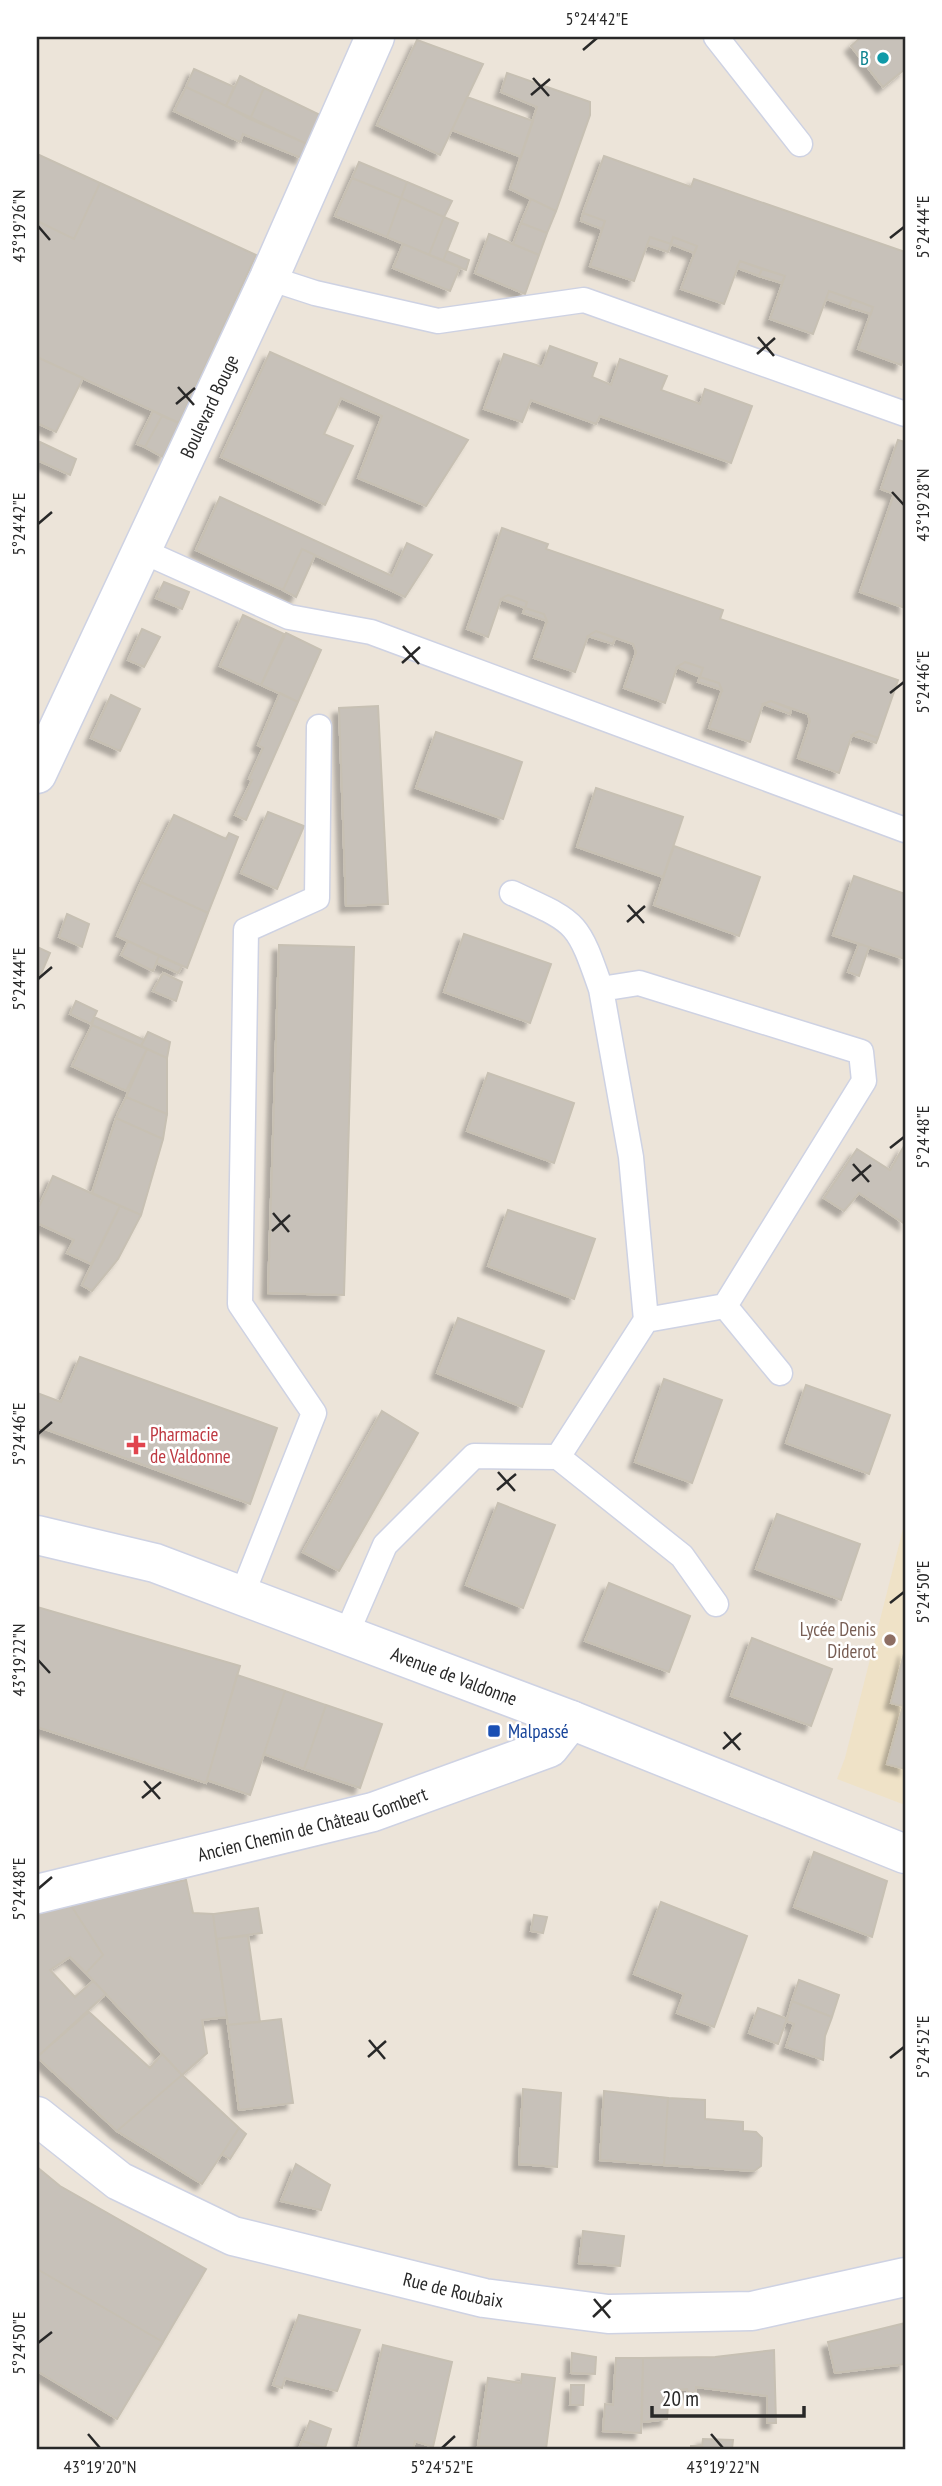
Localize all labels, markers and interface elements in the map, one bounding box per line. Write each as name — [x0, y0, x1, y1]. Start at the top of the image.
text: 5°24'42"E — [566, 7, 628, 30]
place label: B — [860, 46, 869, 70]
marker: B — [875, 50, 891, 66]
text: 43°19'26"N — [7, 190, 30, 262]
text: 5°24'44"E — [911, 196, 934, 258]
street label: Boulevard Bouge — [175, 351, 244, 462]
text: 43°19'28"N — [911, 469, 934, 541]
text: 5°24'42"E — [7, 493, 30, 555]
text: 5°24'46"E — [911, 651, 934, 713]
text: 5°24'44"E — [7, 948, 30, 1010]
text: 5°24'48"E — [911, 1106, 934, 1168]
text: 5°24'46"E — [7, 1403, 30, 1465]
place label: Pharmacie de Valdonne — [150, 1422, 231, 1468]
marker: Pharmacie de Valdonne — [128, 1437, 144, 1453]
text: 5°24'50"E — [911, 1561, 934, 1623]
place label: Lycée Denis Diderot — [800, 1617, 877, 1663]
text: 43°19'22"N — [7, 1624, 30, 1696]
marker: Lycée Denis Diderot — [882, 1632, 898, 1648]
street label: Avenue de Valdonne — [388, 1641, 521, 1711]
place label: Malpassé — [508, 1719, 569, 1743]
marker: Malpassé — [486, 1723, 502, 1739]
street label: Ancien Chemin de Château Gombert — [195, 1781, 431, 1866]
text: 5°24'48"E — [7, 1858, 30, 1920]
text: 5°24'52"E — [911, 2016, 934, 2078]
street label: Rue de Roubaix — [401, 2266, 505, 2312]
text: 5°24'50"E — [7, 2312, 30, 2374]
scale bar — [652, 2374, 804, 2418]
text: 20 m — [662, 2385, 699, 2412]
text: 43°19'20"N — [64, 2455, 136, 2478]
text: 5°24'52"E — [411, 2455, 473, 2478]
text: 43°19'22"N — [687, 2455, 759, 2478]

